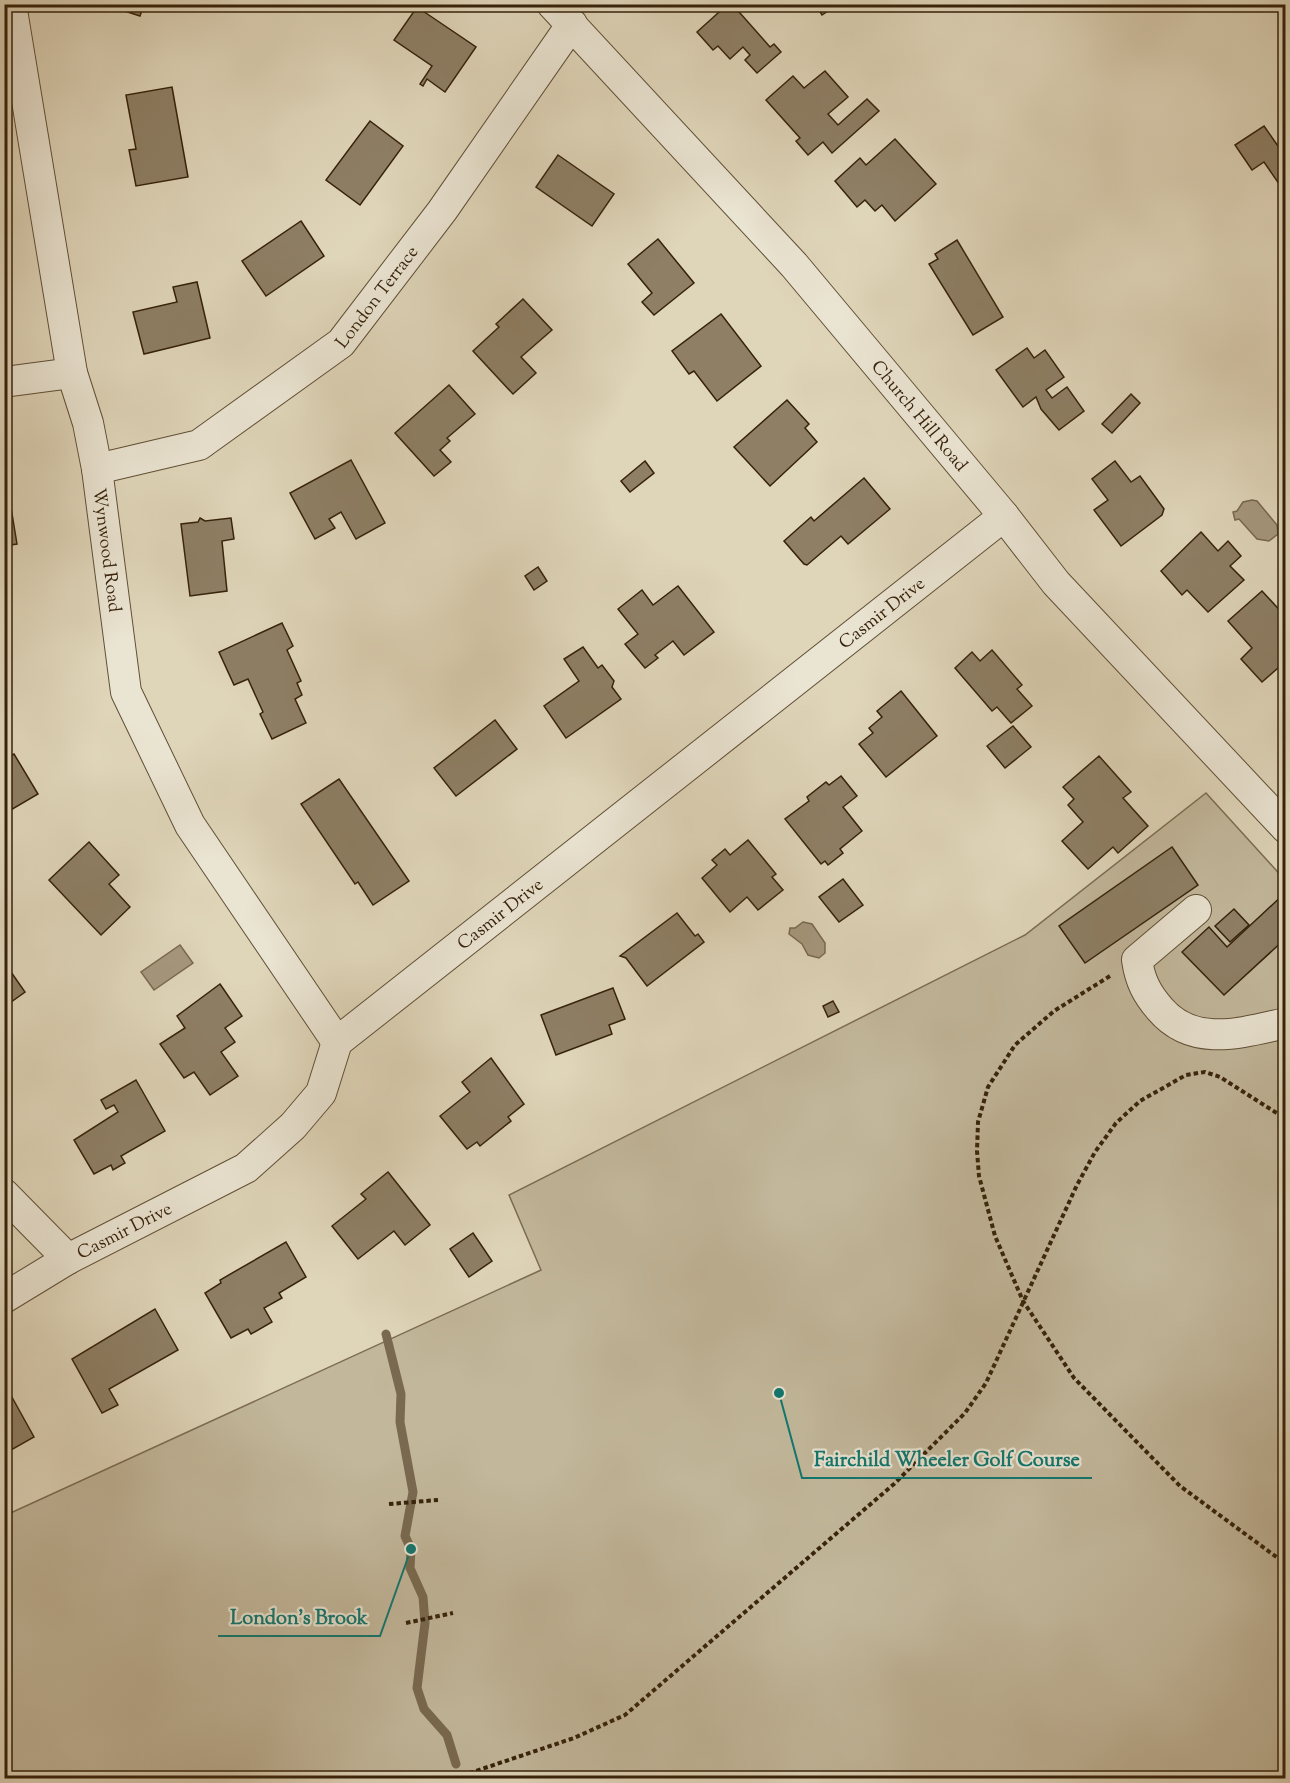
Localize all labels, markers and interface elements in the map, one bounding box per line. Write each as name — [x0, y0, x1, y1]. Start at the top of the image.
street label: London Terrace — [330, 241, 426, 355]
street label: Church Hill Road — [864, 355, 973, 478]
street label: Wynwood Road — [85, 486, 127, 614]
street label: Casmir Drive — [834, 572, 931, 656]
street label: Casmir Drive — [452, 873, 550, 957]
street label: Casmir Drive — [73, 1197, 177, 1267]
callout: Fairchild Wheeler Golf Course — [802, 1440, 1092, 1478]
text: Fairchild Wheeler Golf Course — [814, 1447, 1080, 1476]
callout: London's Brook — [218, 1598, 380, 1636]
text: London's Brook — [230, 1605, 368, 1634]

